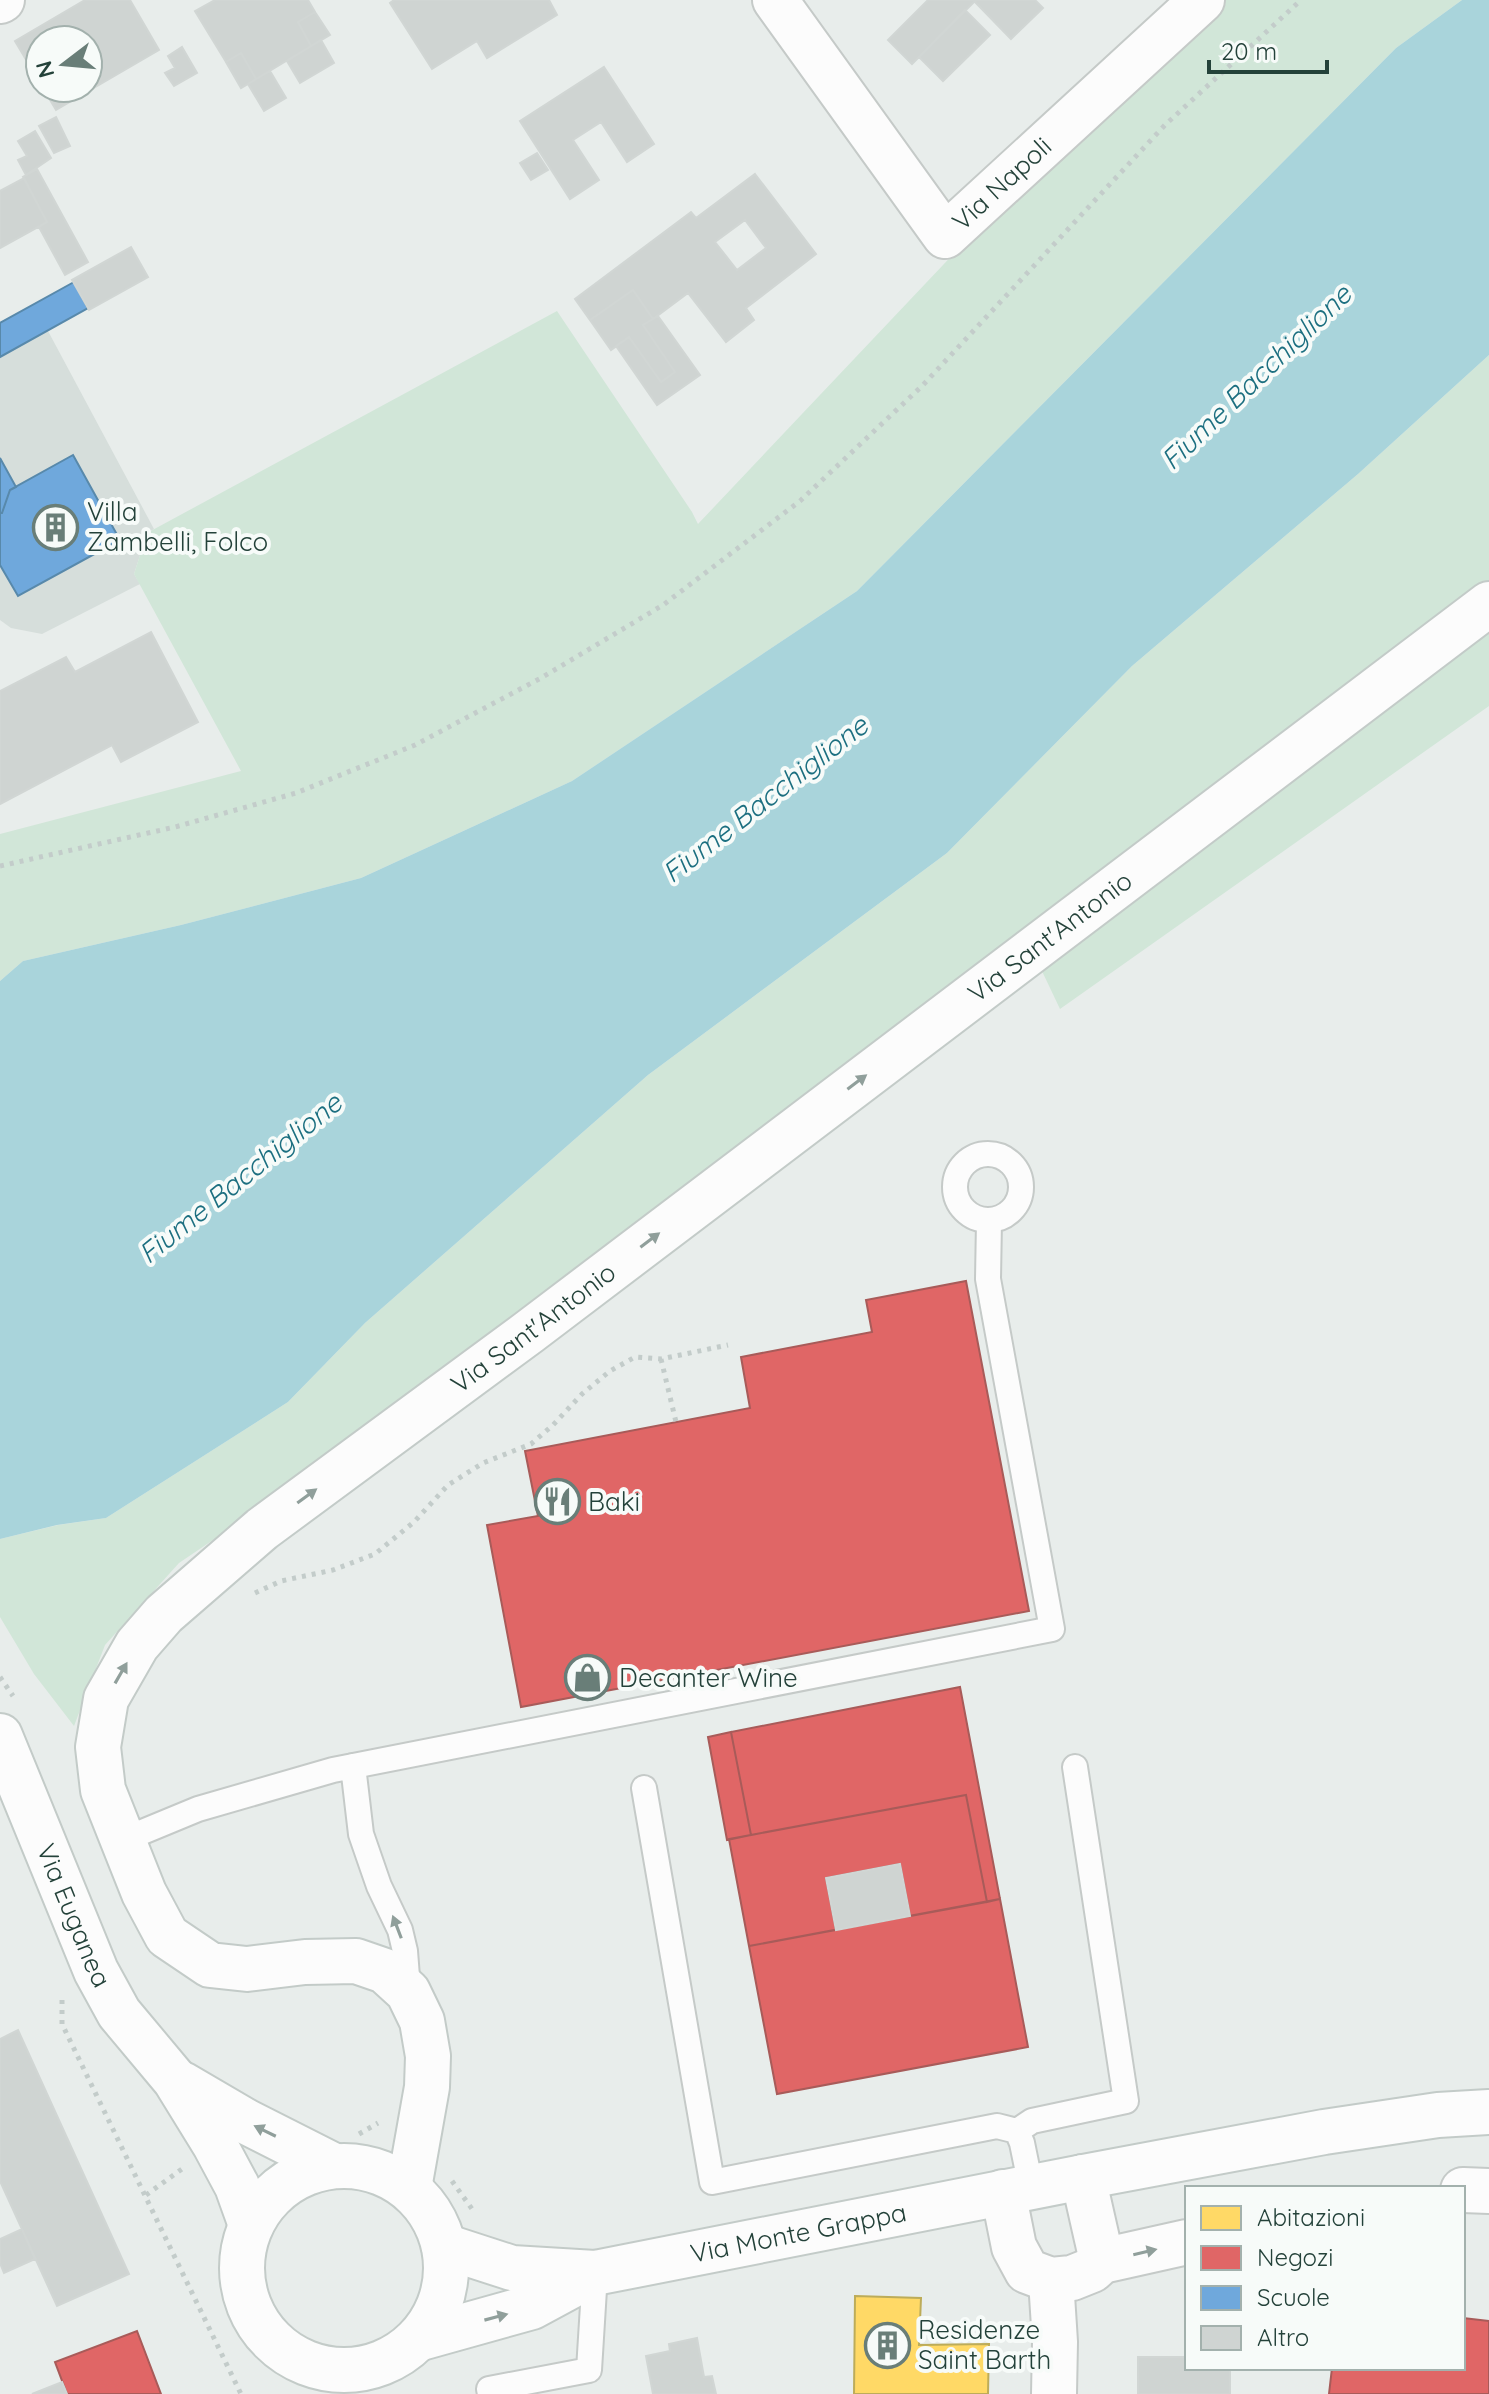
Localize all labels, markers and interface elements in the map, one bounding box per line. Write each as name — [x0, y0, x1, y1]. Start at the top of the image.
north arrow — [24, 24, 104, 104]
scale bar — [1209, 24, 1327, 74]
text: 20 m — [1221, 36, 1277, 66]
text: N — [29, 58, 60, 81]
street label: Via Napoli — [945, 130, 1058, 237]
water label: Fiume Bacchiglione — [1153, 276, 1359, 477]
place label: Villa Zambelli, Folco — [87, 495, 268, 558]
building icon: Villa Zambelli, Folco — [32, 503, 80, 551]
water label: Fiume Bacchiglione — [655, 707, 876, 890]
street label: Via Sant'Antonio — [961, 864, 1138, 1009]
one-way arrow — [847, 1075, 867, 1091]
water label: Fiume Bacchiglione — [131, 1084, 349, 1270]
one-way arrow — [640, 1232, 660, 1248]
street label: Via Sant'Antonio — [444, 1255, 622, 1400]
restaurant icon: Baki — [533, 1478, 581, 1526]
place label: Baki — [588, 1485, 640, 1518]
one-way arrow — [297, 1488, 318, 1504]
shop icon: Decanter Wine — [564, 1654, 612, 1702]
place label: Decanter Wine — [619, 1661, 798, 1694]
one-way arrow — [114, 1662, 128, 1685]
street label: Via Euganea — [30, 1839, 119, 1993]
one-way arrow — [390, 1915, 403, 1939]
one-way arrow — [253, 2124, 276, 2138]
legend — [1185, 2186, 1465, 2370]
street label: Via Monte Grappa — [688, 2195, 909, 2270]
text: Abitazioni — [1257, 2202, 1365, 2232]
text: Negozi — [1257, 2242, 1333, 2272]
one-way arrow — [1132, 2245, 1157, 2257]
text: Scuole — [1257, 2282, 1330, 2312]
one-way arrow — [483, 2311, 508, 2323]
place label: Residenze Saint Barth — [918, 2313, 1051, 2376]
building icon: Residenze Saint Barth — [863, 2321, 911, 2369]
text: Altro — [1257, 2322, 1309, 2352]

